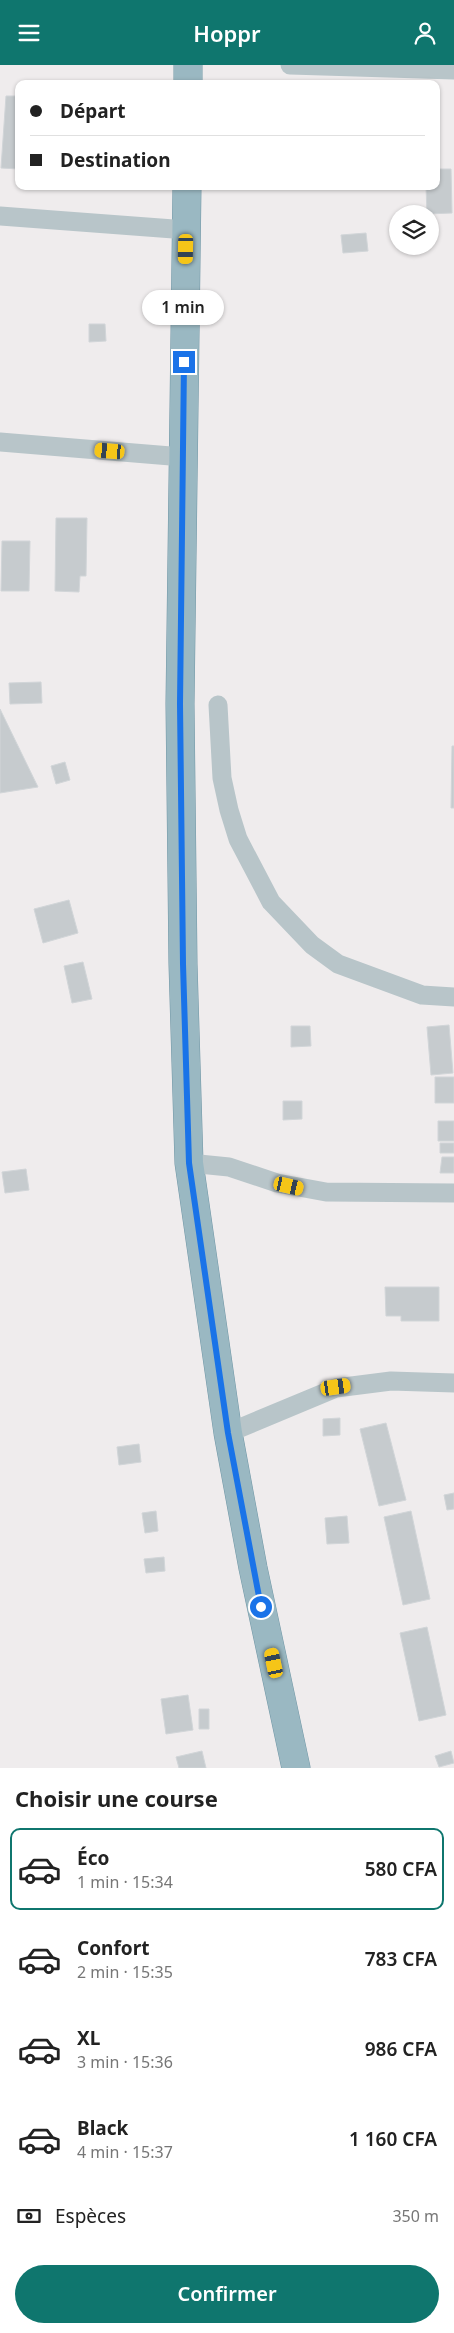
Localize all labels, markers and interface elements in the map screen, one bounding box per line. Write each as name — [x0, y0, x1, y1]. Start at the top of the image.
text: Hoppr — [193, 18, 261, 48]
icon: menu — [15, 19, 43, 47]
icon: person — [411, 19, 439, 47]
text: Départ — [60, 98, 125, 124]
text: Destination — [60, 147, 171, 173]
map controls — [389, 205, 439, 255]
button: layers — [389, 205, 439, 255]
car — [178, 234, 193, 264]
callout: 1 min — [143, 289, 225, 325]
text: 1 min — [161, 296, 205, 318]
route end — [173, 351, 195, 373]
car — [94, 442, 125, 460]
car — [272, 1175, 305, 1197]
car — [320, 1377, 351, 1397]
route start — [250, 1596, 272, 1618]
car — [263, 1647, 284, 1679]
text: Choisir une course — [15, 1783, 218, 1813]
text: Éco — [77, 1845, 109, 1871]
icon: car — [17, 1847, 62, 1892]
text: 580 CFA — [365, 1856, 437, 1882]
text: 1 min · 15:34 — [77, 1871, 173, 1893]
text: Confort — [77, 1935, 149, 1961]
icon: car — [17, 1937, 62, 1982]
text: 783 CFA — [365, 1946, 437, 1972]
text: 2 min · 15:35 — [77, 1961, 173, 1983]
text: XL — [77, 2025, 100, 2051]
icon: car — [17, 2027, 62, 2072]
text: 986 CFA — [365, 2036, 437, 2062]
text: 3 min · 15:36 — [77, 2051, 173, 2073]
text: Black — [77, 2115, 128, 2141]
icon: car — [17, 2117, 62, 2162]
text: 1 160 CFA — [349, 2126, 437, 2152]
text: 4 min · 15:37 — [77, 2141, 173, 2163]
icon: cash — [15, 2202, 43, 2230]
text: Espèces — [55, 2203, 126, 2229]
text: 350 m — [392, 2205, 439, 2227]
button: Confirmer — [15, 2265, 439, 2323]

